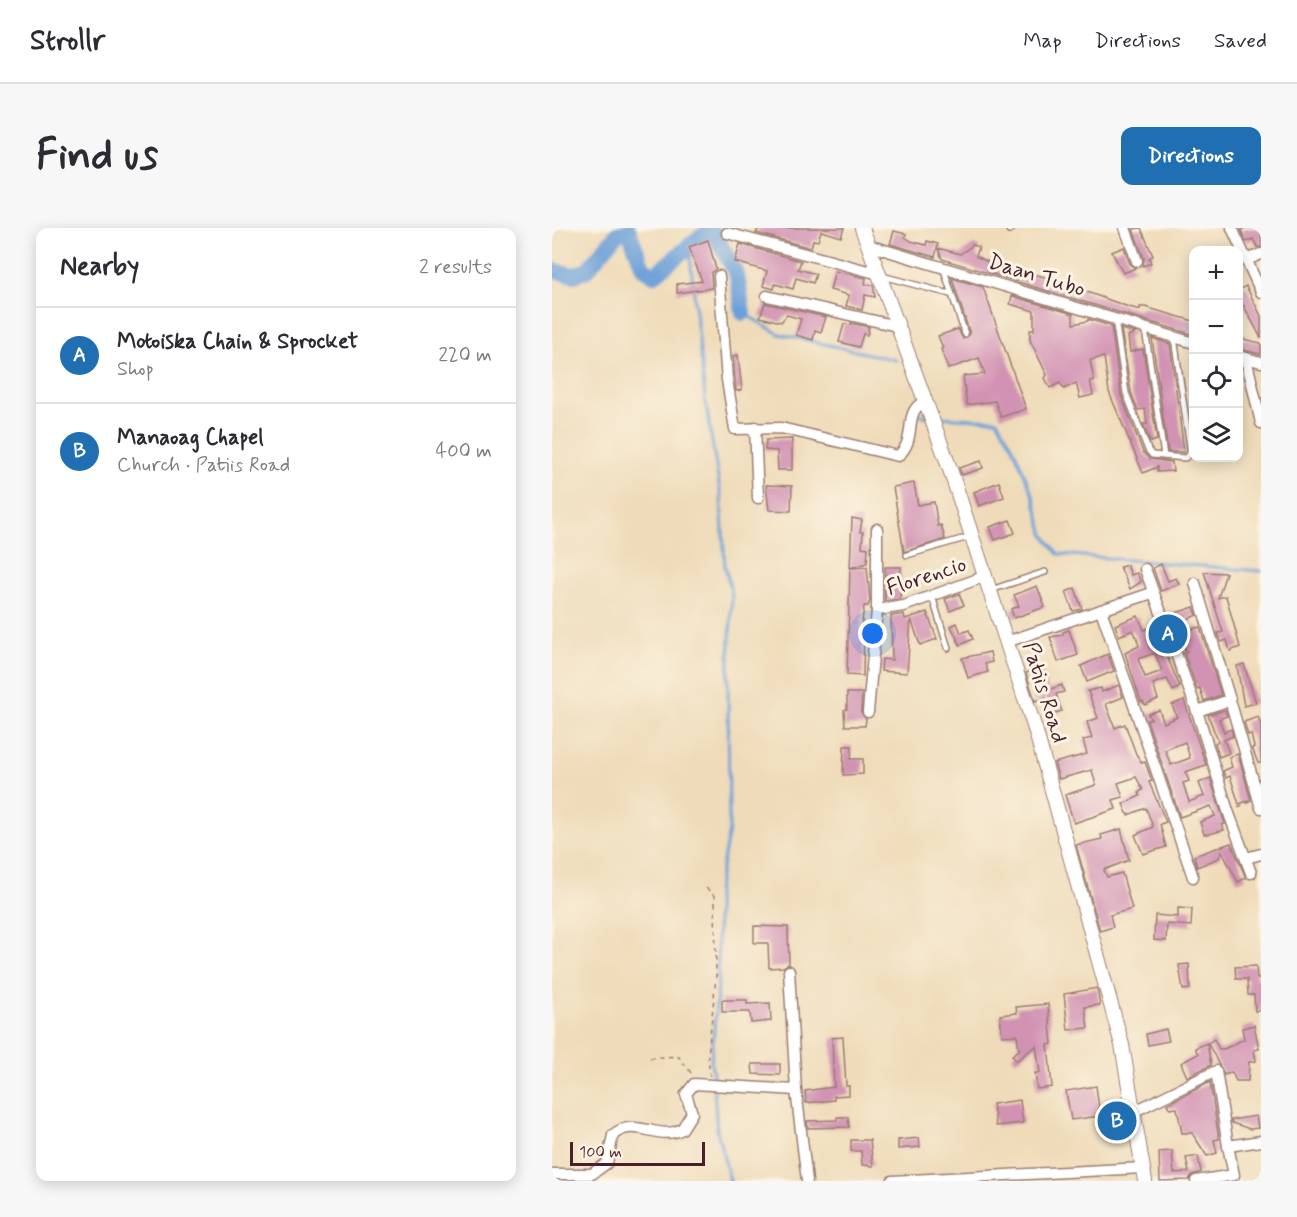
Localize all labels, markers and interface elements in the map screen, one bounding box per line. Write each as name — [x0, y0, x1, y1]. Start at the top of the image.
text: Strollr — [30, 23, 105, 60]
text: Map — [1023, 27, 1062, 55]
text: Directions — [1095, 27, 1181, 55]
text: Saved — [1214, 27, 1267, 55]
button: Directions — [1121, 127, 1261, 185]
text: Find us — [36, 129, 158, 184]
map controls — [1189, 246, 1243, 462]
button: + — [1189, 246, 1243, 300]
street label: Daan Tubo — [984, 248, 1089, 304]
text: Nearby — [60, 250, 139, 284]
text: 2 results — [419, 254, 492, 281]
button: − — [1189, 300, 1243, 354]
text: Motoiska Chain & Sprocket — [117, 328, 358, 356]
text: A — [73, 342, 86, 369]
text: 220 m — [438, 342, 492, 369]
button: locate — [1189, 354, 1243, 408]
text: Shop — [117, 356, 154, 383]
button: layers — [1189, 408, 1243, 462]
text: Manaoag Chapel — [117, 424, 264, 452]
text: B — [73, 438, 86, 465]
text: 400 m — [436, 438, 492, 465]
text: Church · Patiis Road — [117, 452, 290, 479]
street label: Florencio — [883, 551, 970, 603]
pin: A — [1148, 612, 1188, 656]
your location — [858, 619, 887, 648]
street label: Patiis Road — [1015, 639, 1073, 746]
pin: B — [1098, 1098, 1136, 1144]
scale bar — [570, 1139, 705, 1166]
text: 100 m — [579, 1142, 622, 1163]

